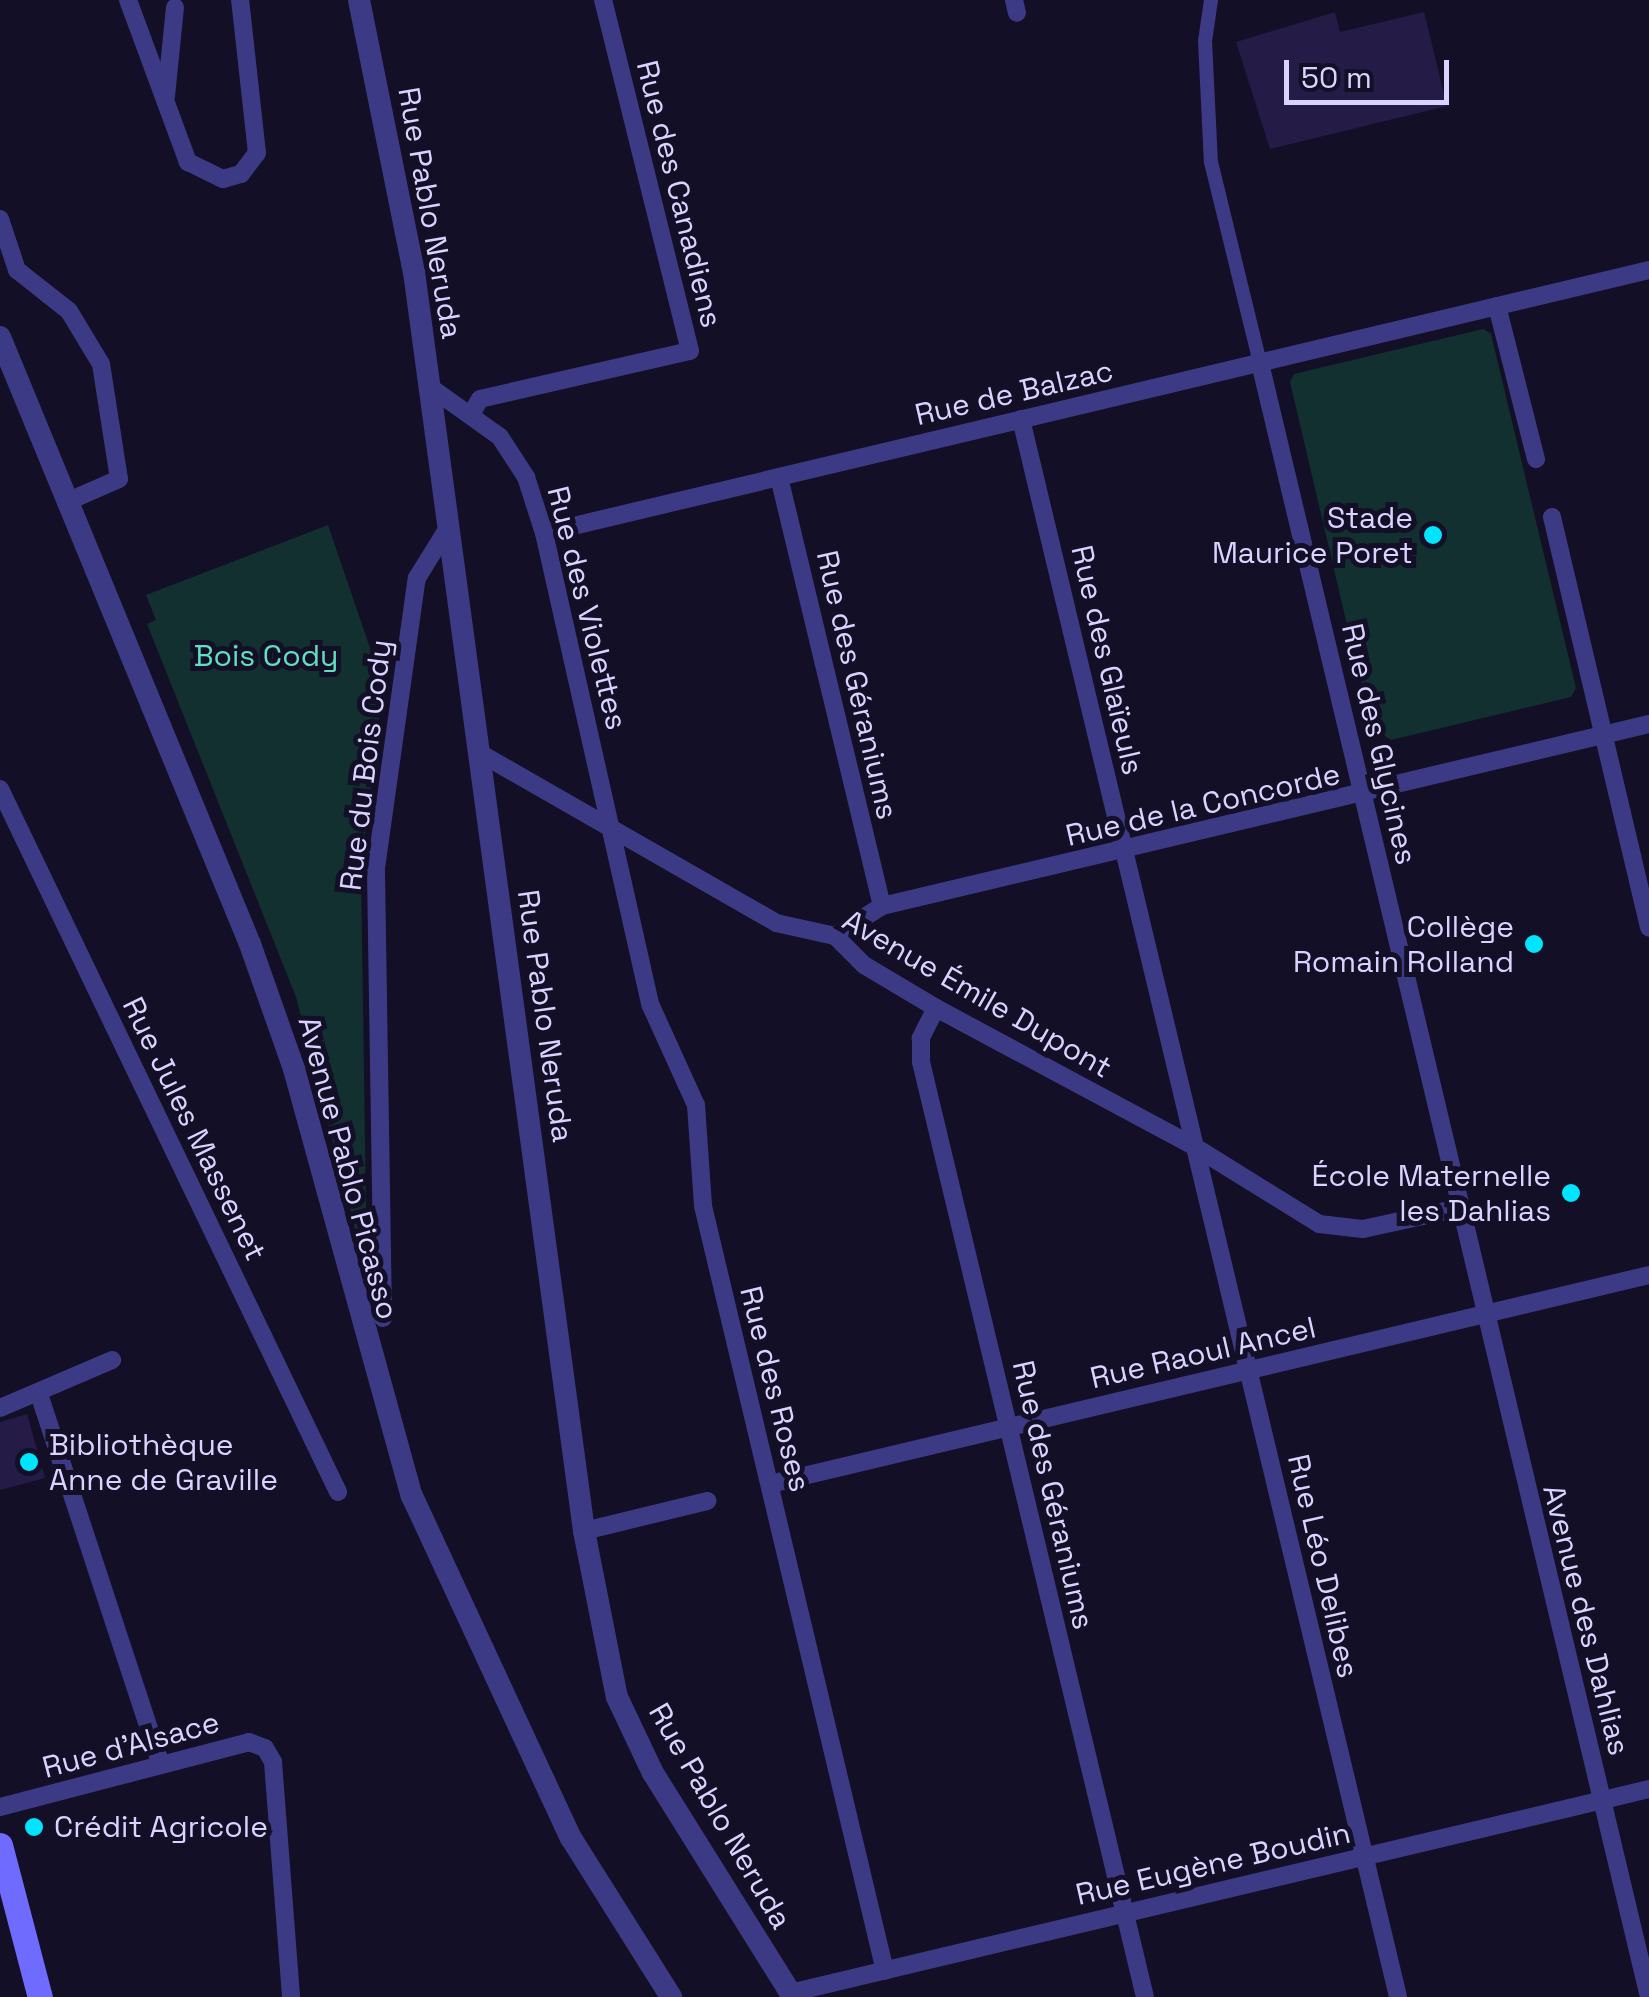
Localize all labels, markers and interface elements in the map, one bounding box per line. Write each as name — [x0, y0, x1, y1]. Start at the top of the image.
scale bar — [1289, 40, 1454, 102]
street label: Rue des Canadiens — [628, 57, 730, 331]
text: 50 m — [1301, 58, 1372, 97]
street label: Rue Pablo Neruda — [390, 85, 470, 341]
street label: Rue de Balzac — [911, 353, 1117, 433]
street label: Rue des Violettes — [539, 482, 635, 734]
place label: Stade Maurice Poret — [1212, 500, 1413, 570]
marker: Stade Maurice Poret — [1422, 524, 1444, 546]
street label: Rue des Glaïeuls — [1063, 542, 1151, 778]
street label: Rue des Géraniums — [809, 547, 905, 823]
street label: Rue des Glycines — [1334, 620, 1424, 868]
street label: Rue du Bois Cody — [333, 637, 399, 893]
park label: Bois Cody — [194, 638, 338, 674]
street label: Rue de la Concorde — [1062, 756, 1344, 854]
street label: Rue Pablo Neruda — [509, 887, 581, 1145]
street label: Avenue Émile Dupont — [836, 902, 1118, 1086]
place label: Collège Romain Rolland — [1293, 909, 1514, 980]
marker: Collège Romain Rolland — [1523, 933, 1545, 955]
street label: Rue Jules Massenet — [115, 991, 273, 1267]
street label: Avenue Pablo Picasso — [290, 1013, 406, 1323]
place label: École Maternelle les Dahlias — [1312, 1158, 1551, 1228]
marker: École Maternelle les Dahlias — [1560, 1182, 1582, 1204]
street label: Rue des Roses — [732, 1283, 818, 1495]
street label: Rue Raoul Ancel — [1086, 1309, 1320, 1397]
street label: Rue des Géraniums — [1005, 1357, 1101, 1633]
place label: Bibliothèque Anne de Graville — [49, 1427, 278, 1498]
marker: Bibliothèque Anne de Graville — [18, 1451, 40, 1473]
street label: Rue Léo Delibes — [1280, 1451, 1366, 1681]
street label: Avenue des Dahlias — [1535, 1481, 1637, 1759]
street label: Rue Pablo Neruda — [641, 1697, 799, 1935]
street label: Rue d'Alsace — [39, 1704, 223, 1786]
place label: Crédit Agricole — [54, 1809, 268, 1845]
street label: Rue Eugène Boudin — [1072, 1815, 1354, 1913]
marker: Crédit Agricole — [23, 1816, 45, 1838]

